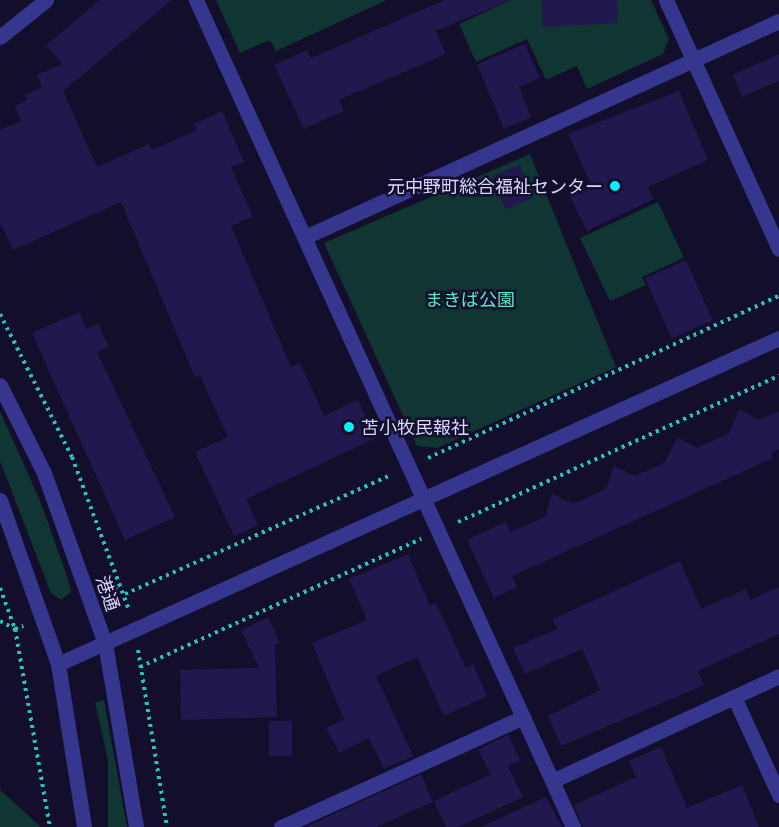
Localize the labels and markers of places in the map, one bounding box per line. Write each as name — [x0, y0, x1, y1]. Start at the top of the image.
place label: 元中野町総合福祉センター — [387, 175, 603, 197]
marker: 元中野町総合福祉センター — [608, 179, 622, 193]
place label: 苫小牧民報社 — [361, 416, 469, 438]
marker: 苫小牧民報社 — [342, 420, 356, 434]

